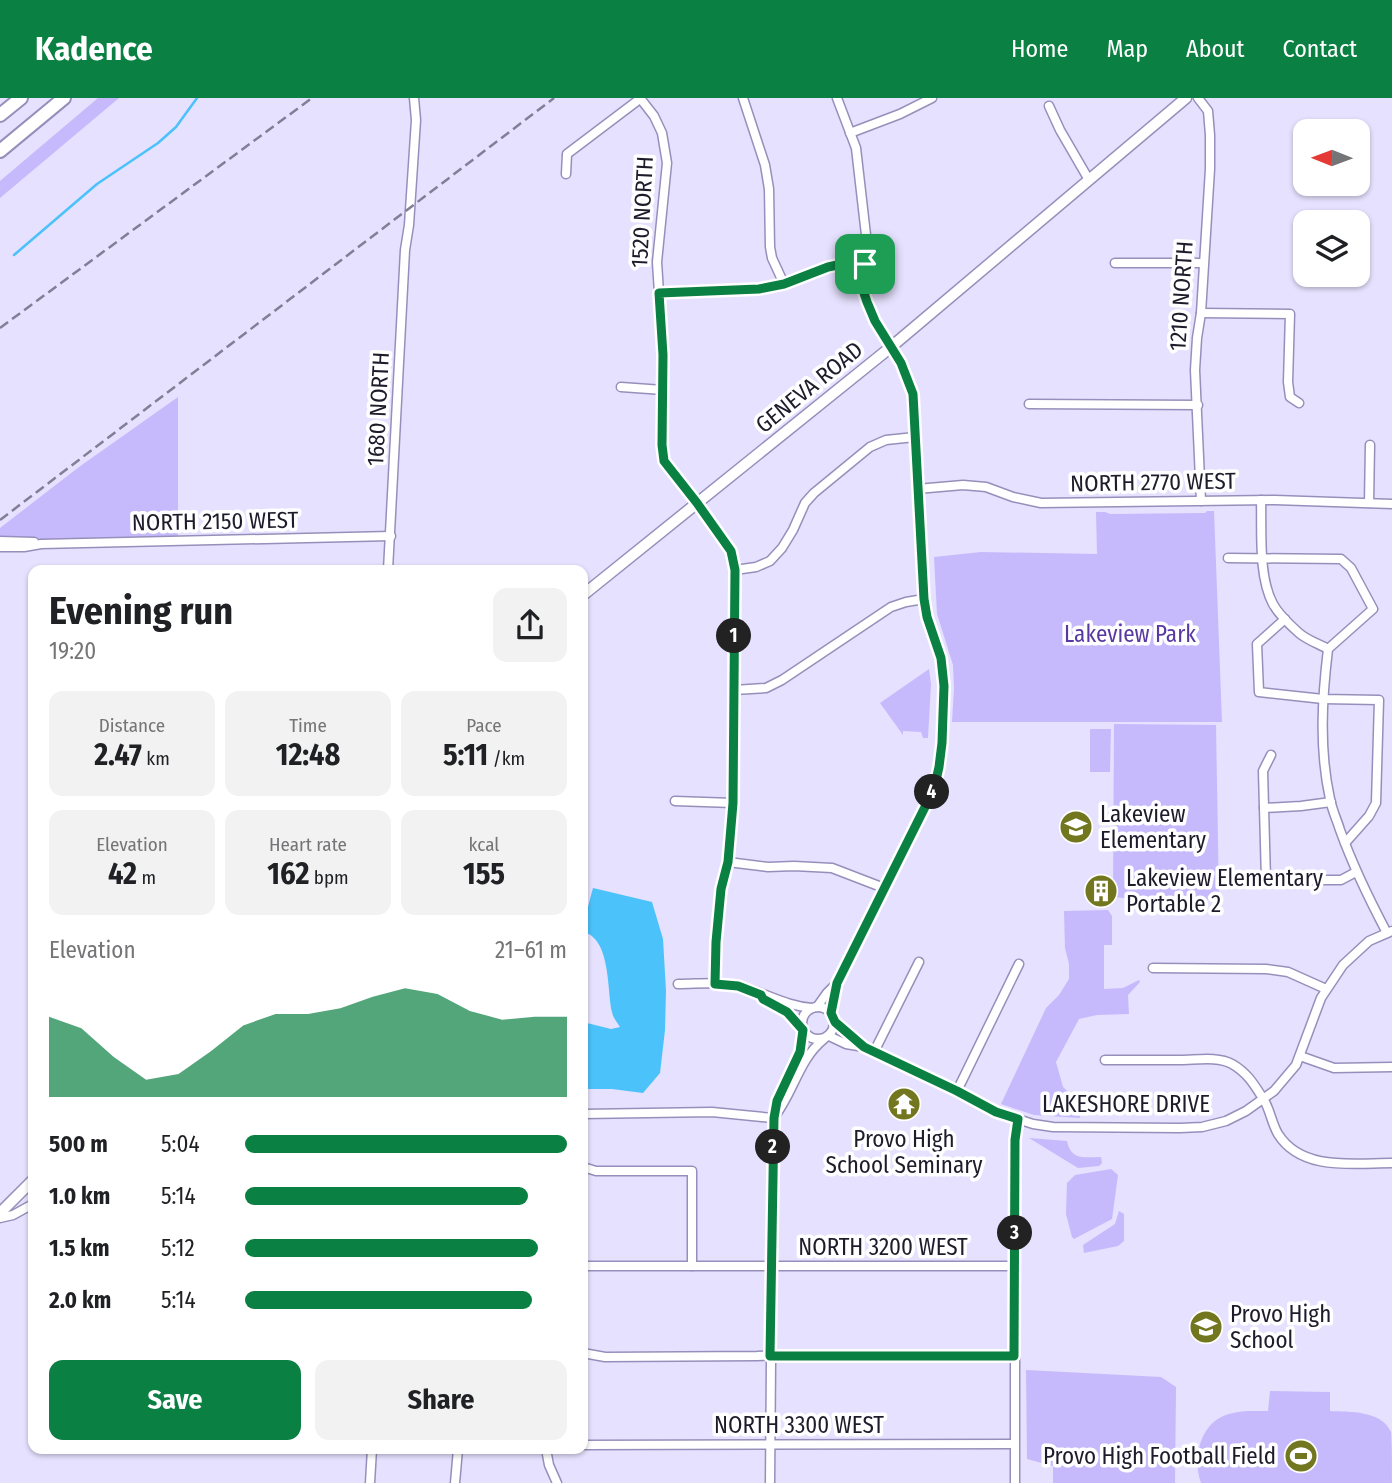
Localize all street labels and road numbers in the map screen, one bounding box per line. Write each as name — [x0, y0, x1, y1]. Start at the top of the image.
street label: 1520 NORTH — [625, 155, 659, 269]
street label: 1210 NORTH — [1163, 240, 1199, 352]
street label: GENEVA ROAD — [750, 335, 868, 439]
street label: 1680 NORTH — [361, 351, 395, 467]
street label: NORTH 2770 WEST — [1070, 467, 1236, 497]
street label: NORTH 2150 WEST — [132, 506, 299, 536]
street label: LAKESHORE DRIVE — [1042, 1090, 1210, 1118]
street label: NORTH 3200 WEST — [798, 1233, 968, 1261]
street label: NORTH 3300 WEST — [714, 1411, 884, 1439]

